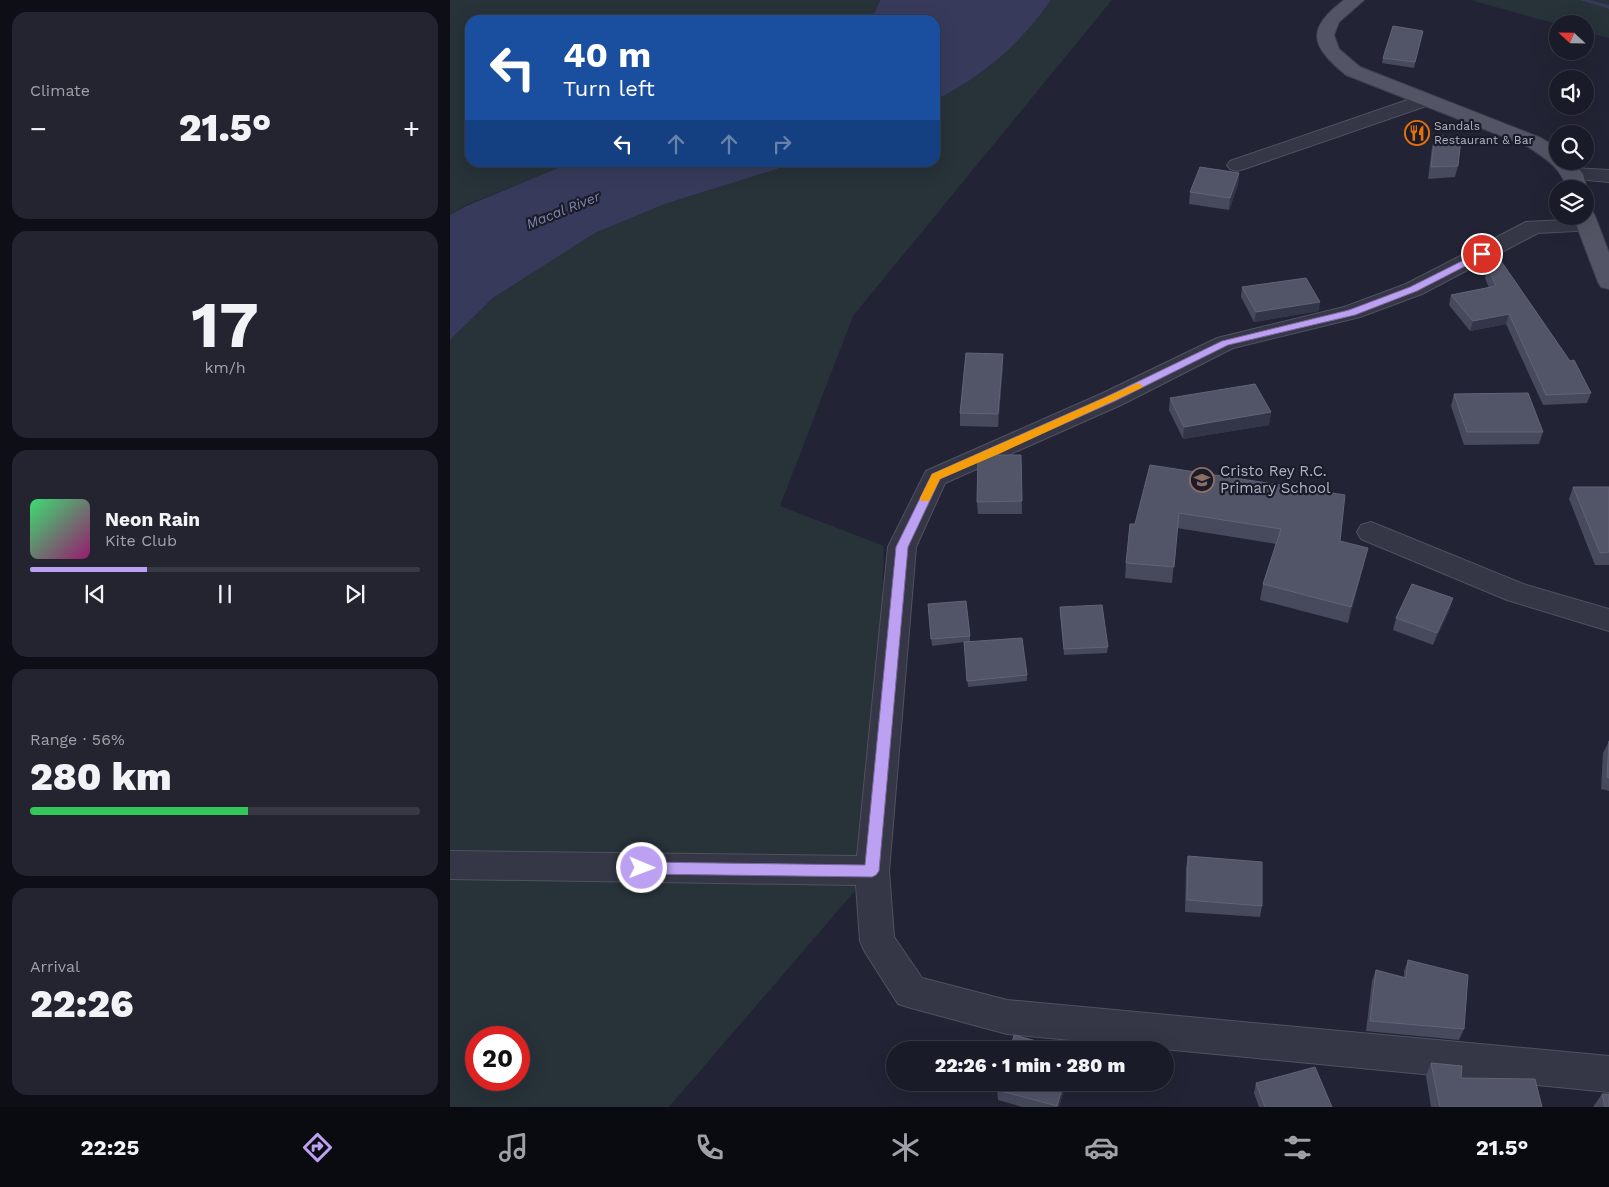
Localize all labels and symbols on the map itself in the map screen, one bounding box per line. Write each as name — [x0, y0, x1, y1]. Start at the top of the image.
north arrow — [1549, 15, 1594, 60]
place label: Sandals Restaurant & Bar — [1434, 119, 1533, 147]
restaurant icon: Sandals Restaurant & Bar — [1404, 120, 1430, 146]
water label: Macal River — [524, 188, 603, 232]
pin — [1461, 233, 1503, 275]
place label: Cristo Rey R.C. Primary School — [1220, 462, 1331, 497]
school or university icon: Cristo Rey R.C. Primary School — [1189, 467, 1215, 493]
position arrow — [615, 841, 667, 893]
speed limit sign: 20 — [465, 1026, 530, 1091]

